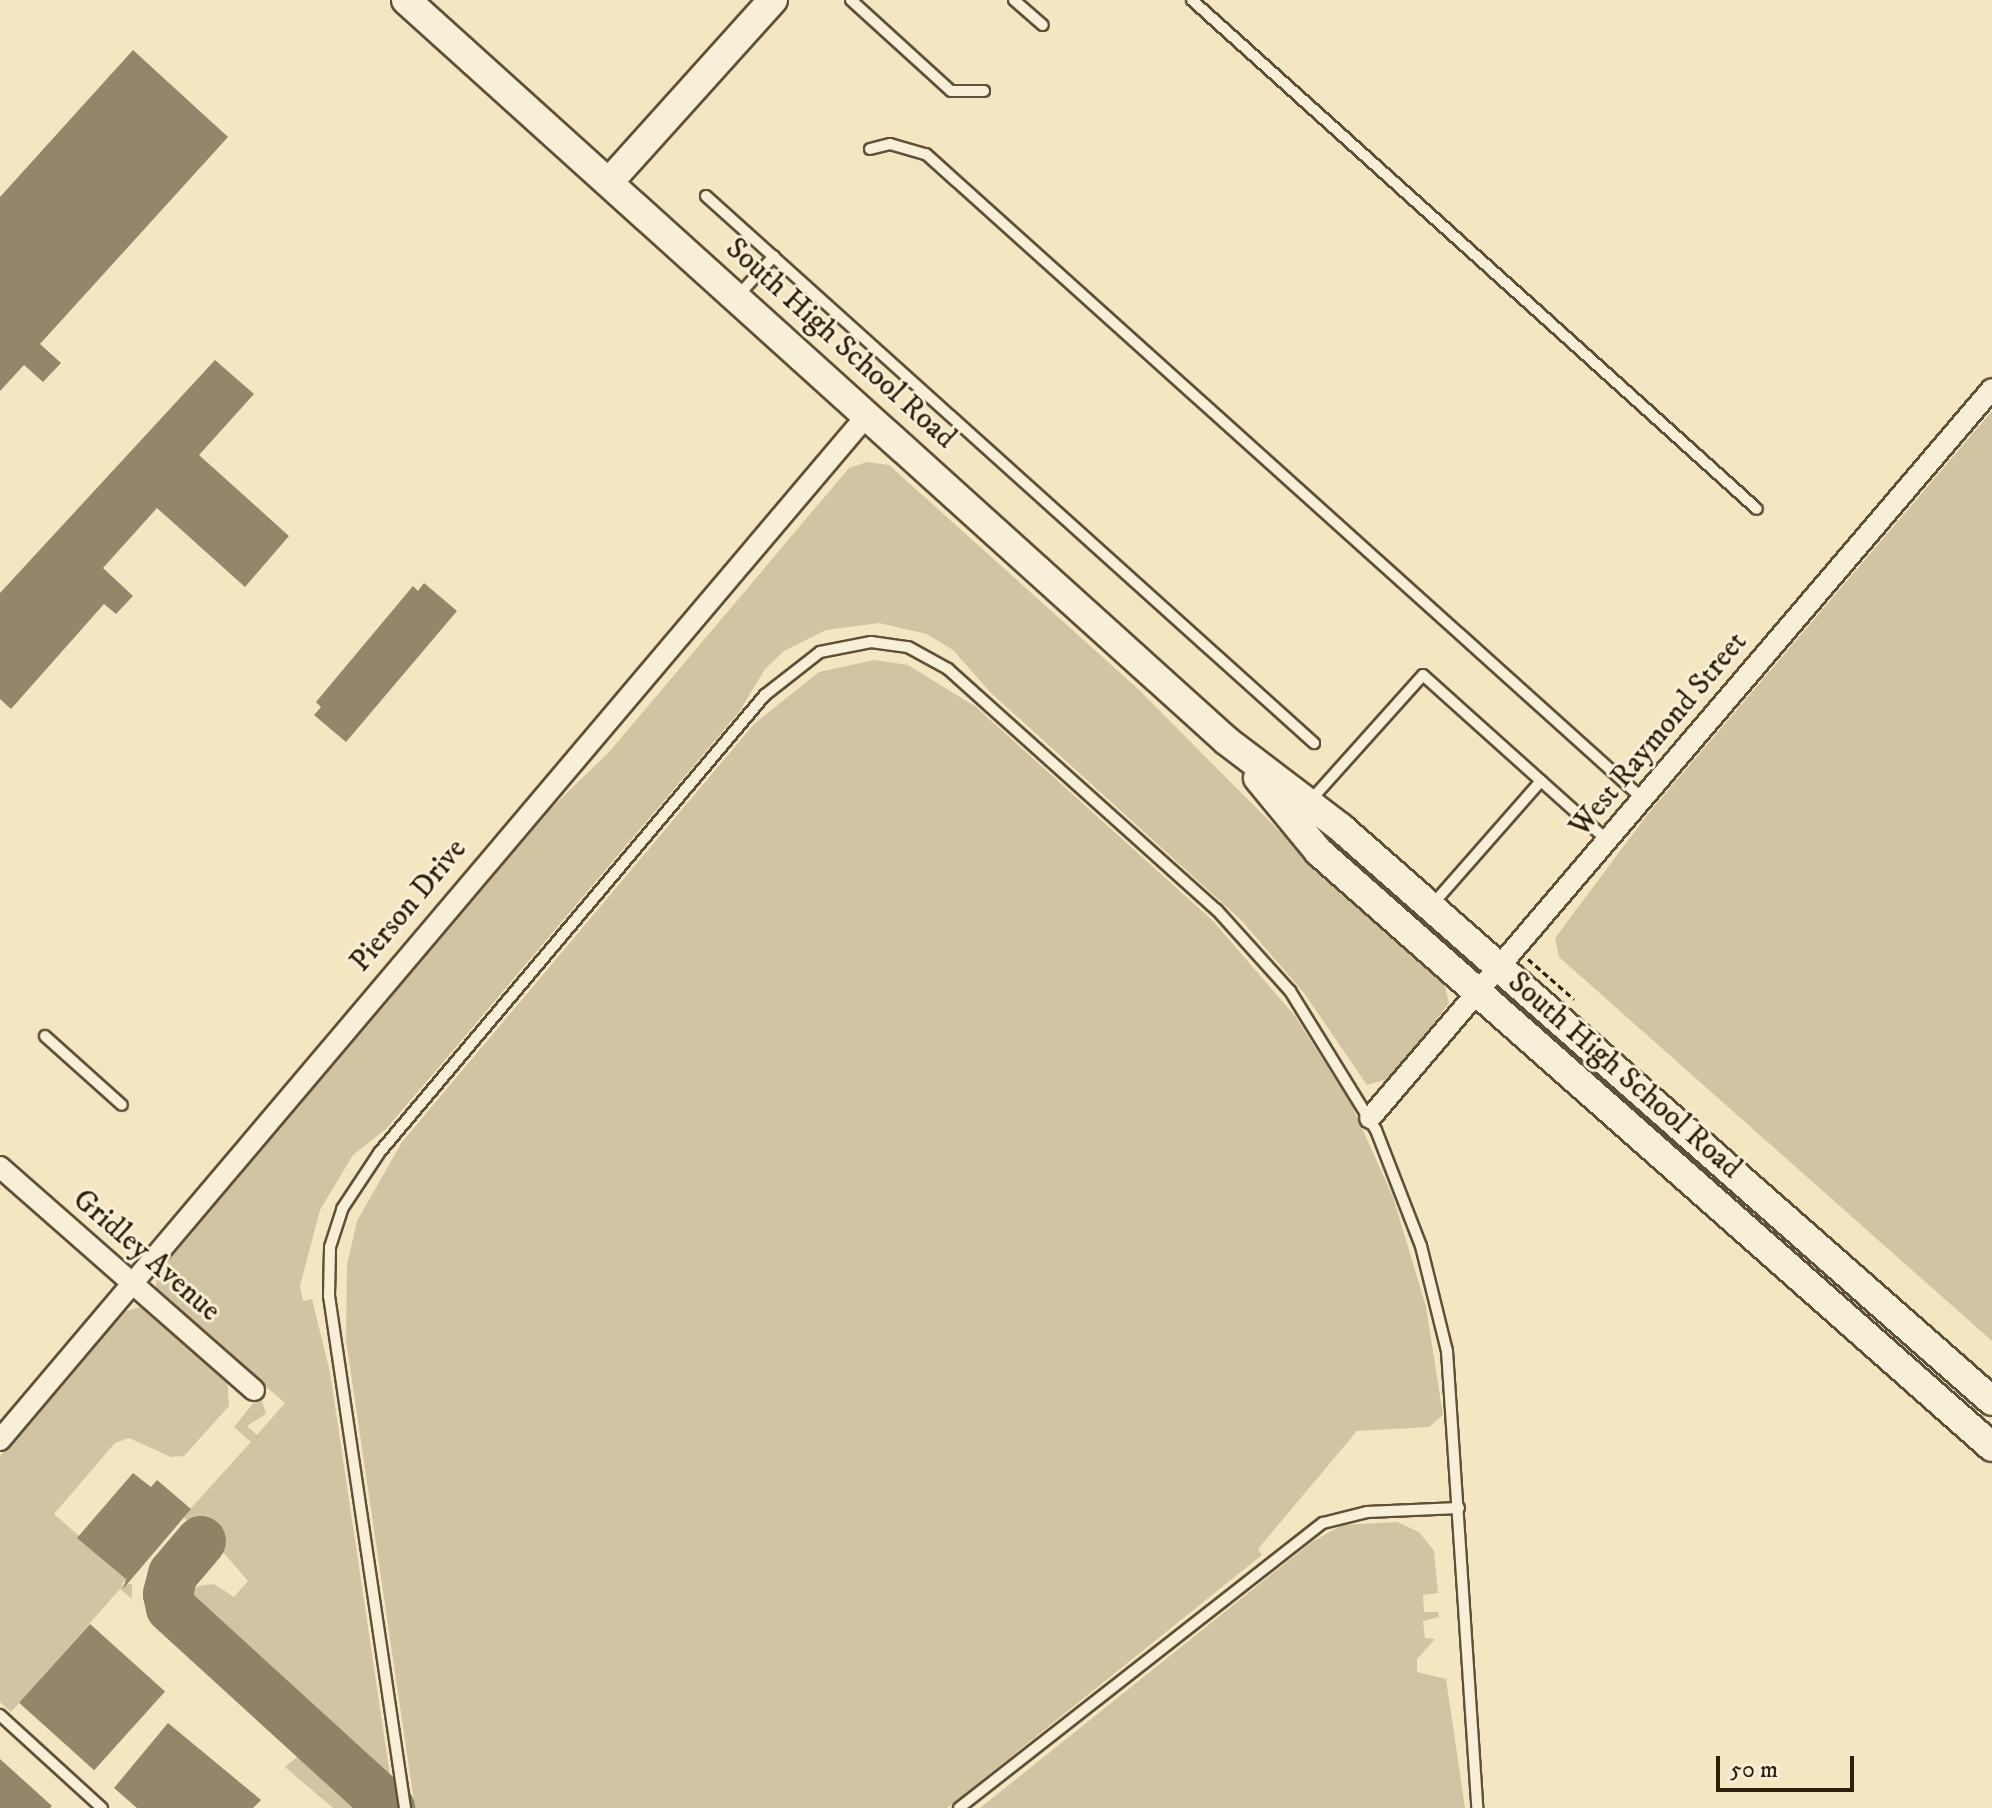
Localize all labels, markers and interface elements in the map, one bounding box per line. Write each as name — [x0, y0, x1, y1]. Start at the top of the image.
street label: South High School Road — [718, 231, 962, 457]
street label: West Raymond Street — [1563, 625, 1755, 845]
street label: Pierson Drive — [343, 832, 475, 980]
street label: South High School Road — [1500, 965, 1748, 1187]
street label: Gridley Avenue — [65, 1182, 227, 1330]
scale bar — [1720, 1740, 1858, 1790]
text: 50 m — [1730, 1755, 1778, 1785]

